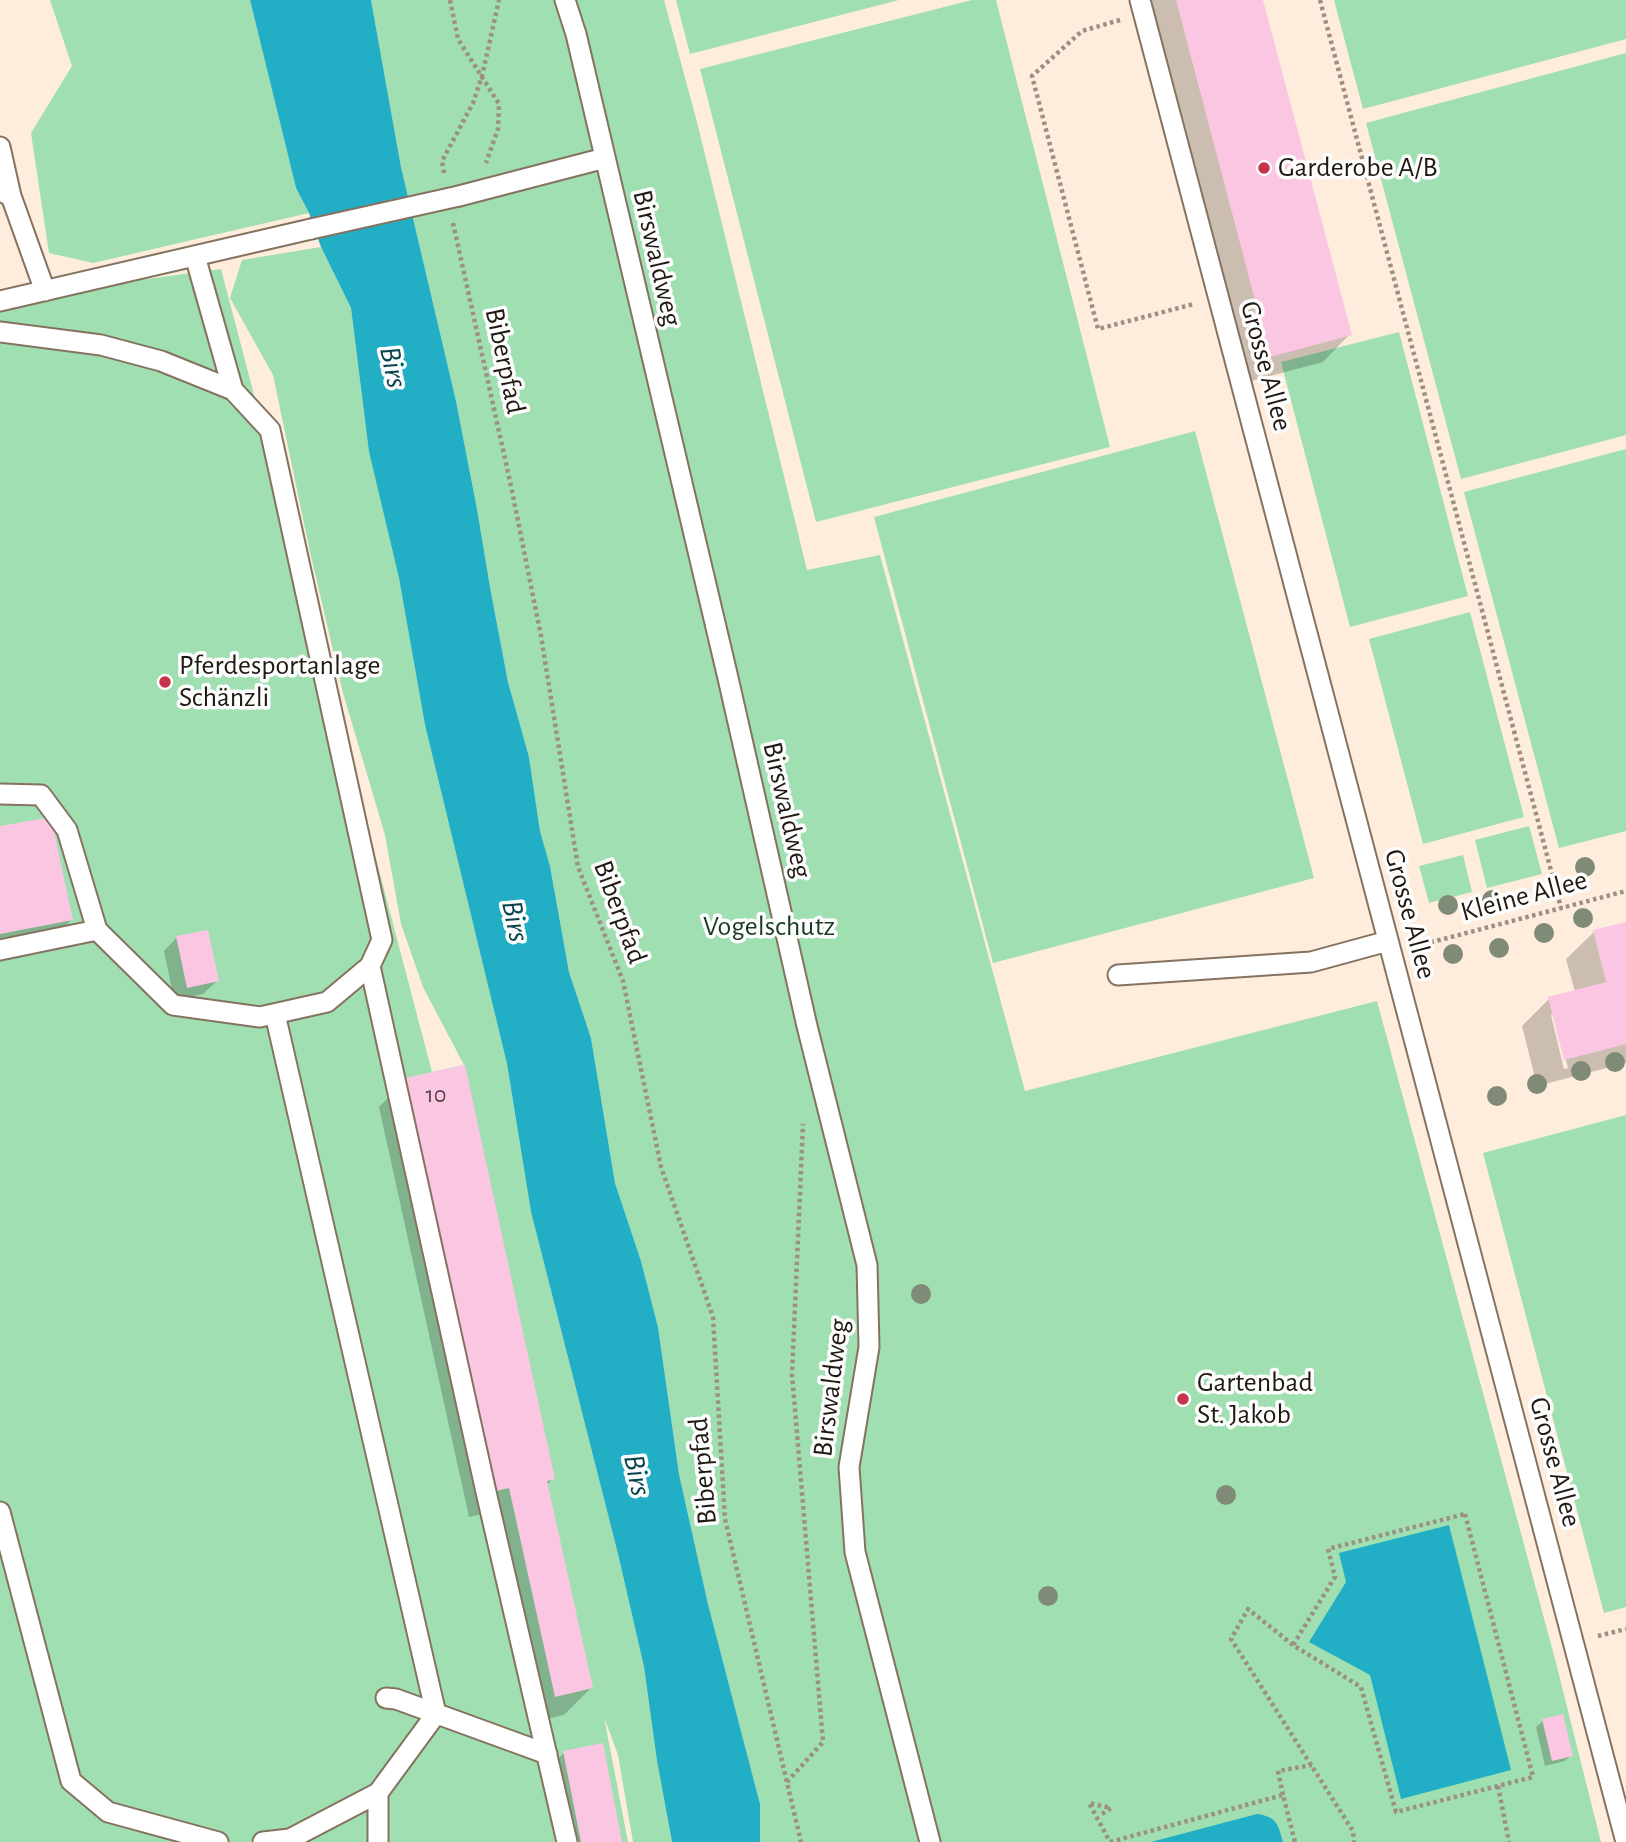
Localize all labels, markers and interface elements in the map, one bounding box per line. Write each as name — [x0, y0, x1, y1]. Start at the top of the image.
place label: Garderobe A/B — [1278, 151, 1438, 185]
marker: Garderobe A/B — [1256, 160, 1272, 176]
street label: Birswaldweg — [625, 187, 689, 329]
street label: Grosse Allee — [1233, 297, 1299, 435]
street label: Biberpfad — [477, 305, 533, 417]
water label: Birs — [371, 343, 415, 391]
place label: Pferdesportanlage Schänzli — [179, 649, 380, 715]
marker: Pferdesportanlage Schänzli — [157, 674, 173, 690]
street label: Birswaldweg — [755, 739, 819, 881]
street label: Grosse Allee — [1377, 845, 1443, 983]
street label: Biberpfad — [586, 856, 654, 968]
street label: Kleine Allee — [1457, 863, 1591, 929]
water label: Birs — [493, 897, 537, 945]
park label: Vogelschutz — [703, 910, 835, 944]
house number: 10 — [426, 1081, 446, 1109]
street label: Birswaldweg — [806, 1317, 856, 1459]
place label: Gartenbad St. Jakob — [1197, 1366, 1313, 1432]
marker: Gartenbad St. Jakob — [1175, 1391, 1191, 1407]
street label: Grosse Allee — [1522, 1393, 1588, 1531]
street label: Biberpfad — [682, 1416, 724, 1526]
water label: Birs — [615, 1451, 659, 1499]

